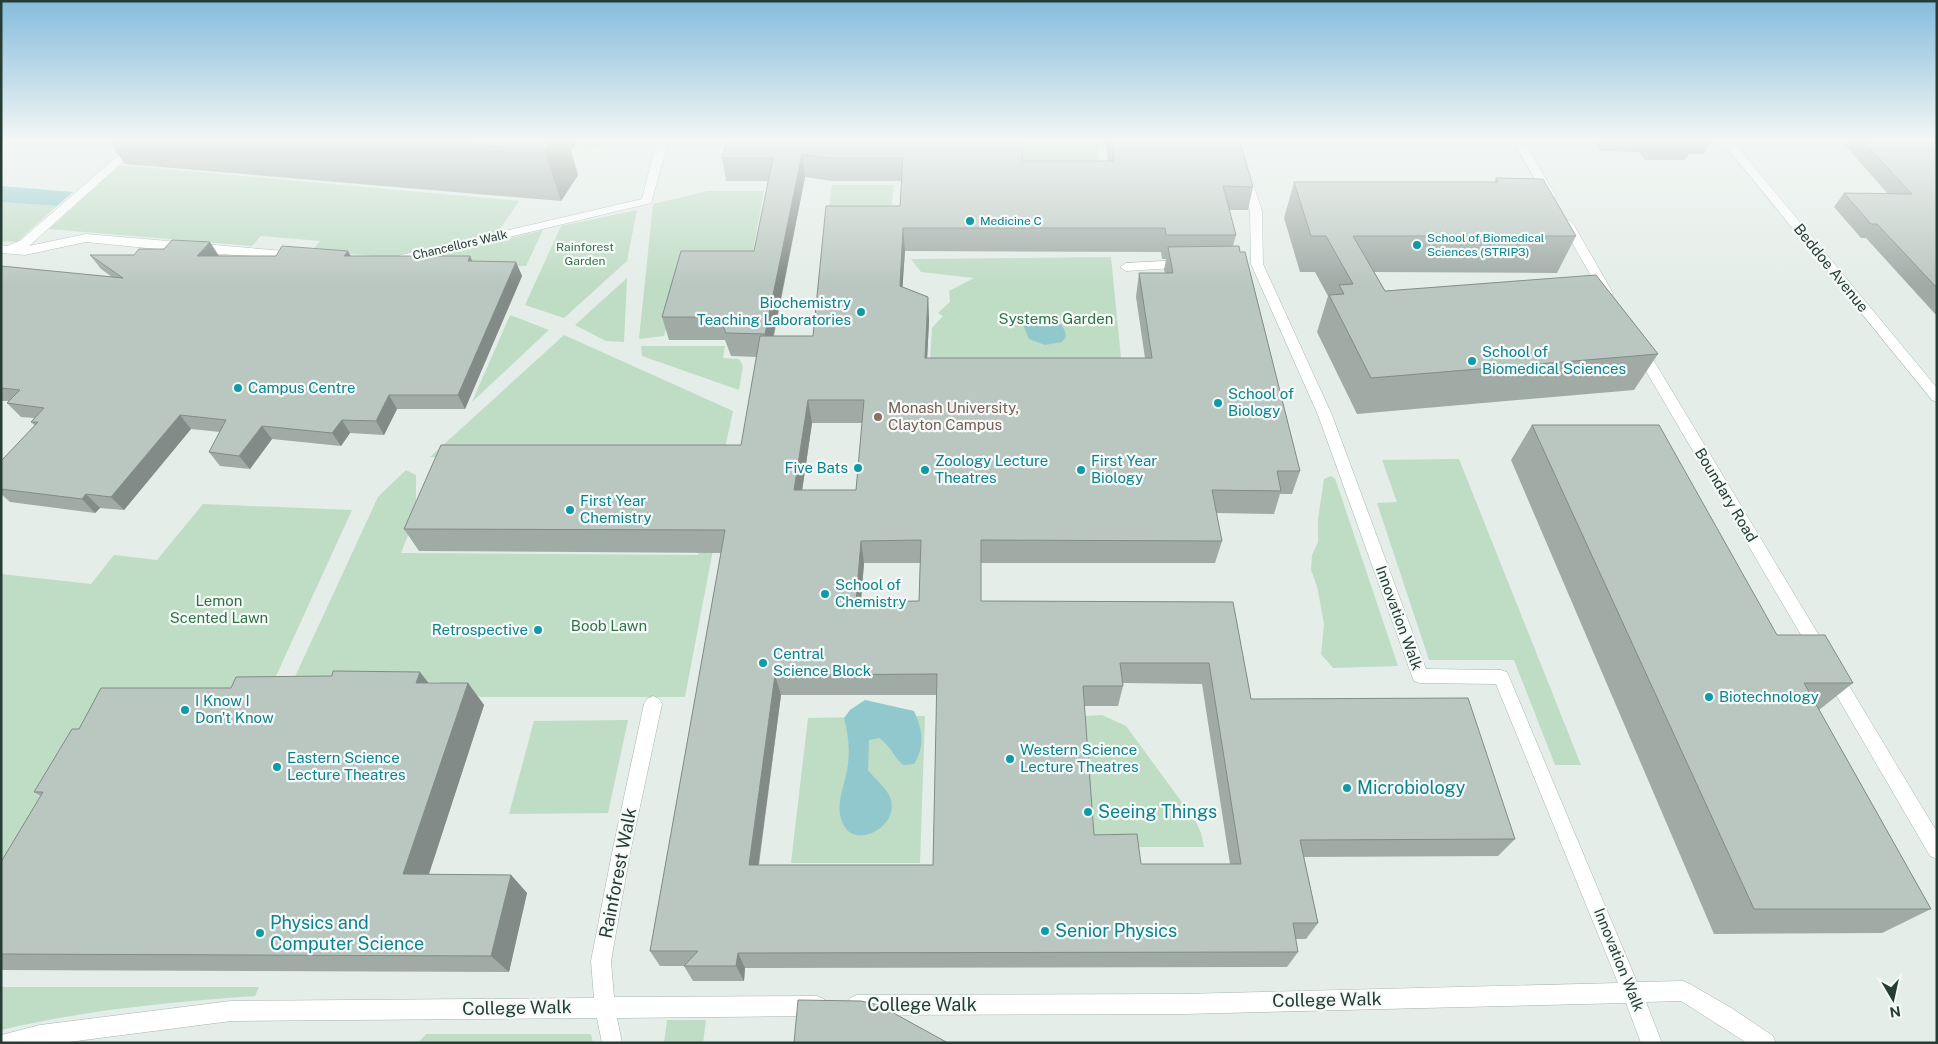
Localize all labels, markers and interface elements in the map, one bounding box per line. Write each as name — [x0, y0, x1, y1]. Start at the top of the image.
place label: Medicine C — [980, 214, 1042, 228]
marker: Medicine C — [964, 215, 976, 227]
street label: Beddoe Avenue — [1791, 220, 1872, 315]
street label: Chancellors Walk — [411, 227, 509, 263]
place label: School of Biomedical Sciences (STRIP3) — [1427, 231, 1545, 259]
marker: School of Biomedical Sciences (STRIP3) — [1411, 239, 1423, 251]
park label: Rainforest Garden — [556, 240, 614, 268]
place label: Biochemistry Teaching Laboratories — [697, 294, 851, 328]
marker: Biochemistry Teaching Laboratories — [855, 306, 867, 318]
park label: Systems Garden — [999, 310, 1113, 327]
place label: School of Biomedical Sciences — [1482, 343, 1626, 377]
marker: School of Biomedical Sciences — [1466, 355, 1478, 367]
place label: Campus Centre — [248, 379, 356, 396]
marker: Campus Centre — [232, 382, 244, 394]
place label: School of Biology — [1228, 385, 1294, 419]
marker: School of Biology — [1212, 397, 1224, 409]
place label: Monash University, Clayton Campus — [888, 399, 1019, 433]
marker: Monash University, Clayton Campus — [872, 411, 884, 423]
street label: Boundary Road — [1692, 445, 1761, 545]
place label: Zoology Lecture Theatres — [935, 452, 1048, 486]
place label: First Year Biology — [1091, 452, 1157, 486]
place label: Five Bats — [784, 459, 848, 476]
marker: Five Bats — [852, 462, 864, 474]
marker: Zoology Lecture Theatres — [919, 464, 931, 476]
marker: First Year Biology — [1075, 464, 1087, 476]
place label: First Year Chemistry — [580, 492, 652, 526]
marker: First Year Chemistry — [564, 504, 576, 516]
street label: Innovation Walk — [1373, 563, 1426, 672]
place label: School of Chemistry — [835, 576, 907, 610]
marker: School of Chemistry — [819, 588, 831, 600]
park label: Lemon Scented Lawn — [170, 592, 268, 626]
park label: Boob Lawn — [571, 617, 647, 634]
place label: Retrospective — [432, 621, 528, 638]
marker: Retrospective — [532, 624, 544, 636]
place label: Central Science Block — [773, 645, 871, 679]
marker: Central Science Block — [757, 657, 769, 669]
place label: Biotechnology — [1719, 688, 1819, 705]
marker: Biotechnology — [1703, 691, 1715, 703]
place label: I Know I Don't Know — [195, 692, 274, 726]
marker: I Know I Don't Know — [179, 704, 191, 716]
place label: Western Science Lecture Theatres — [1020, 741, 1139, 775]
place label: Eastern Science Lecture Theatres — [287, 749, 406, 783]
marker: Western Science Lecture Theatres — [1004, 753, 1016, 765]
marker: Eastern Science Lecture Theatres — [271, 761, 283, 773]
place label: Microbiology — [1357, 777, 1466, 798]
marker: Microbiology — [1341, 782, 1353, 794]
place label: Seeing Things — [1098, 801, 1217, 822]
street label: Rainforest Walk — [595, 806, 640, 940]
marker: Seeing Things — [1082, 806, 1094, 818]
street label: Innovation Walk — [1591, 906, 1648, 1014]
place label: Physics and Computer Science — [270, 912, 424, 954]
place label: Senior Physics — [1055, 920, 1177, 941]
marker: Senior Physics — [1039, 925, 1051, 937]
marker: Physics and Computer Science — [254, 927, 266, 939]
north arrow — [1868, 974, 1918, 1024]
street label: College Walk — [1272, 988, 1382, 1011]
street label: College Walk — [867, 994, 977, 1015]
street label: College Walk — [462, 996, 572, 1019]
text: N — [1888, 1003, 1902, 1021]

